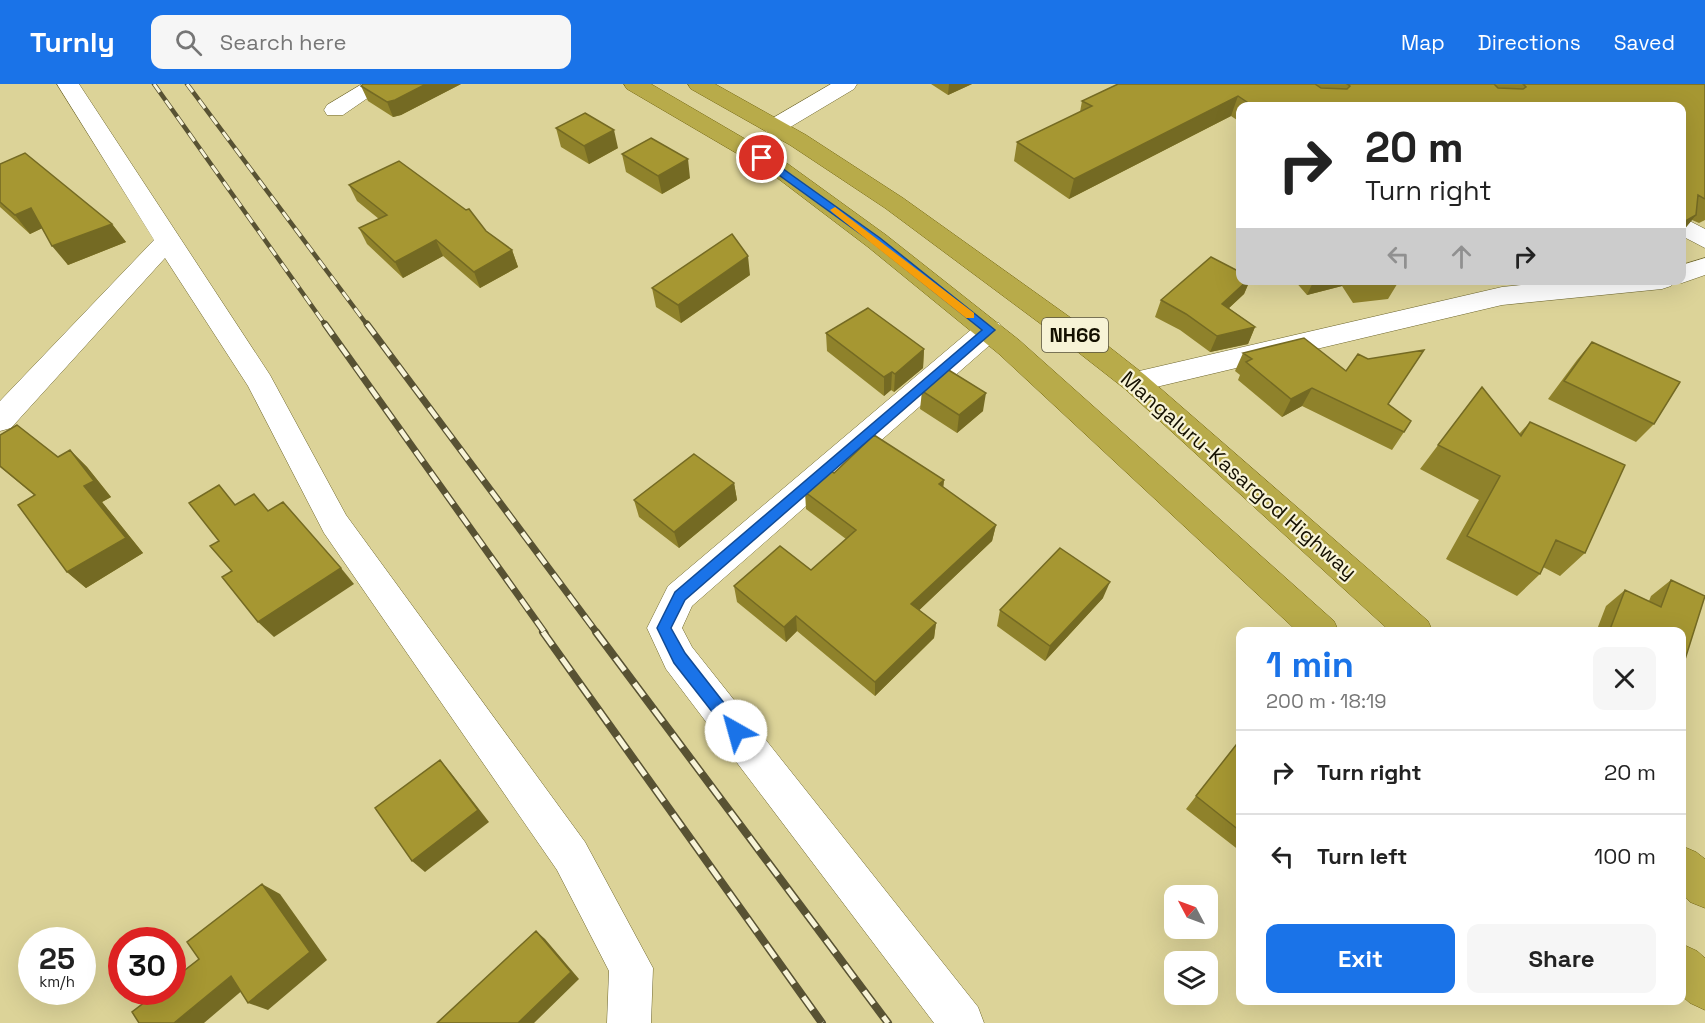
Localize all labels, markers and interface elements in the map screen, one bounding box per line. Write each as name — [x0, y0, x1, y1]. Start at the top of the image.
search box — [151, 15, 571, 69]
text: Turnly — [30, 24, 115, 60]
icon: search — [172, 26, 205, 59]
text: Search here — [220, 28, 347, 56]
text: Map — [1401, 29, 1445, 56]
text: Directions — [1478, 29, 1581, 56]
text: Saved — [1614, 29, 1675, 56]
text: 20 m — [1365, 121, 1464, 174]
icon: right — [1266, 126, 1344, 204]
pin — [736, 132, 787, 183]
icon: arrive — [745, 141, 778, 174]
text: Turn right — [1365, 173, 1492, 208]
icon: left — [1382, 240, 1415, 273]
icon: ahead — [1445, 240, 1478, 273]
icon: right — [1508, 240, 1541, 273]
road number: NH66 — [1042, 318, 1108, 352]
street label: Mangaluru-Kasargod Highway — [1115, 365, 1363, 585]
text: 1 min — [1266, 642, 1354, 688]
button: close — [1593, 647, 1656, 710]
text: 200 m · 18:19 — [1266, 688, 1387, 714]
position arrow — [704, 699, 768, 763]
icon: right — [1266, 756, 1299, 789]
text: Turn right — [1317, 758, 1422, 786]
text: 20 m — [1604, 758, 1656, 786]
icon: left — [1266, 840, 1299, 873]
text: Turn left — [1317, 842, 1407, 870]
text: 100 m — [1594, 842, 1656, 870]
north arrow — [1164, 885, 1218, 939]
map controls — [1164, 885, 1218, 1005]
button: Exit — [1266, 924, 1455, 993]
button: Share — [1467, 924, 1656, 993]
speed limit sign: 30 — [108, 927, 186, 1005]
text: 25 — [39, 939, 75, 978]
button: layers — [1164, 951, 1218, 1005]
text: km/h — [39, 972, 75, 991]

